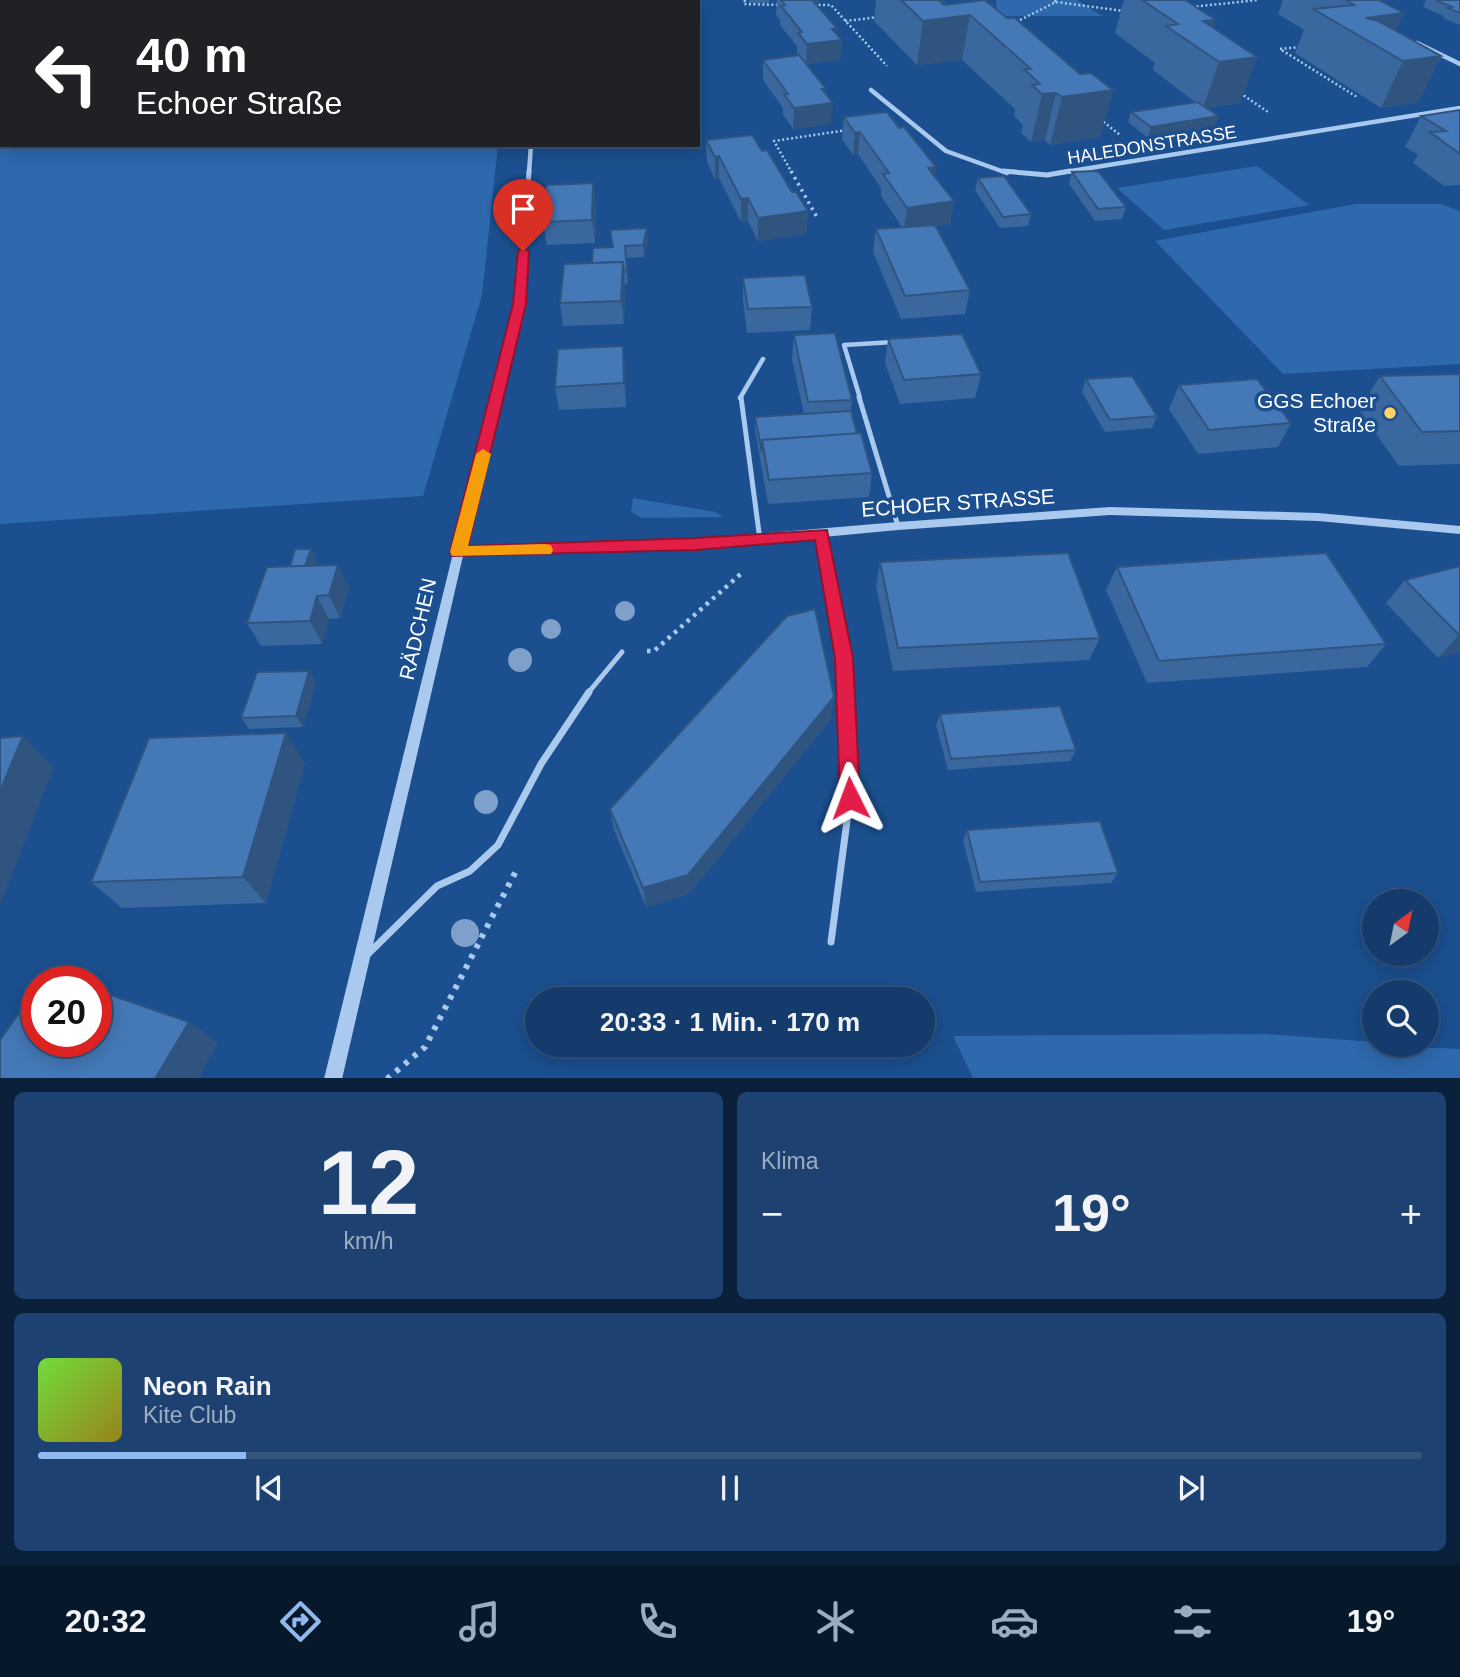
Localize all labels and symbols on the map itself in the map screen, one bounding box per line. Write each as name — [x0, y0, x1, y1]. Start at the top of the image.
street label: HALEDONSTRASSE — [1066, 122, 1238, 168]
pin — [493, 179, 553, 251]
place label: GGS Echoer Straße — [1257, 389, 1376, 436]
marker: GGS Echoer Straße — [1382, 405, 1398, 421]
street label: ECHOER STRASSE — [861, 484, 1055, 521]
street label: RÄDCHEN — [395, 576, 440, 682]
position arrow — [813, 761, 887, 835]
north arrow — [1362, 889, 1438, 966]
speed limit sign: 20 — [21, 966, 112, 1057]

